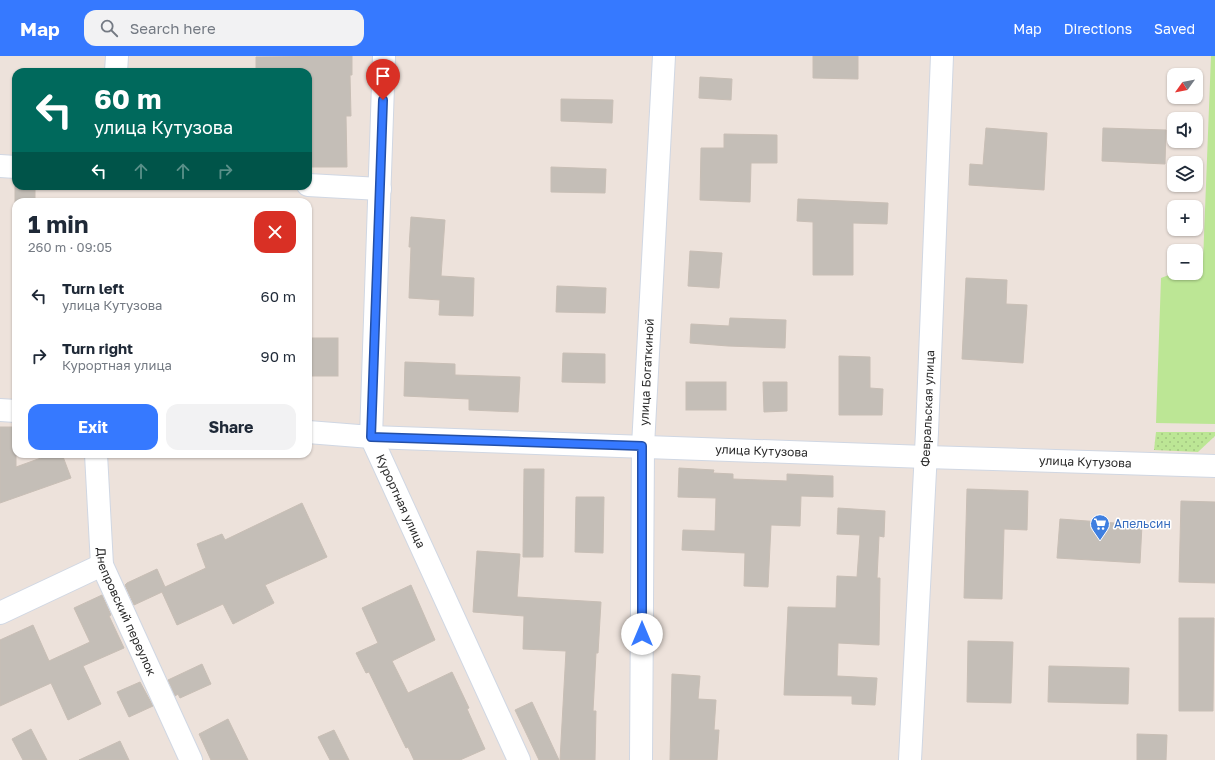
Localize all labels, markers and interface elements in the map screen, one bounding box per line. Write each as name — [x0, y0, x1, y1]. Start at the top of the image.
search box — [84, 10, 364, 46]
text: Map — [20, 17, 60, 40]
icon: search — [98, 17, 120, 39]
text: Search here — [130, 19, 216, 37]
text: Map — [1013, 20, 1042, 37]
text: Directions — [1064, 20, 1132, 37]
text: Saved — [1154, 20, 1195, 37]
pin — [366, 59, 400, 100]
icon: arrive — [372, 65, 394, 87]
north arrow — [1167, 68, 1203, 104]
map controls — [1167, 68, 1203, 280]
text: 60 m — [94, 82, 161, 115]
icon: left — [28, 84, 80, 136]
button: sound — [1167, 112, 1203, 148]
text: улица Кутузова — [94, 116, 233, 138]
button: layers — [1167, 156, 1203, 192]
icon: left — [88, 160, 110, 182]
icon: ahead — [130, 160, 152, 182]
icon: ahead — [172, 160, 194, 182]
icon: right — [214, 160, 236, 182]
button: + — [1167, 200, 1203, 236]
text: 1 min — [28, 209, 88, 238]
button: close — [254, 211, 296, 253]
text: 260 m · 09:05 — [28, 239, 112, 255]
button: − — [1167, 244, 1203, 280]
text: Turn left — [62, 279, 124, 297]
icon: left — [28, 285, 50, 307]
text: 60 m — [261, 287, 296, 305]
text: улица Кутузова — [62, 297, 162, 313]
street label: улица Богаткиной — [636, 318, 657, 426]
text: Turn right — [62, 339, 133, 357]
icon: right — [28, 345, 50, 367]
text: 90 m — [261, 347, 296, 365]
street label: Февральская улица — [917, 350, 937, 467]
text: Курортная улица — [62, 357, 172, 373]
button: Exit — [28, 404, 158, 450]
button: Share — [166, 404, 296, 450]
street label: улица Кутузова — [715, 441, 808, 460]
street label: Курортная улица — [373, 452, 429, 550]
street label: улица Кутузова — [1039, 453, 1132, 470]
supermarket icon: Апельсин — [1089, 513, 1111, 541]
place label: Апельсин — [1114, 516, 1171, 531]
street label: Днепровский переулок — [94, 547, 160, 678]
position arrow — [621, 613, 663, 655]

